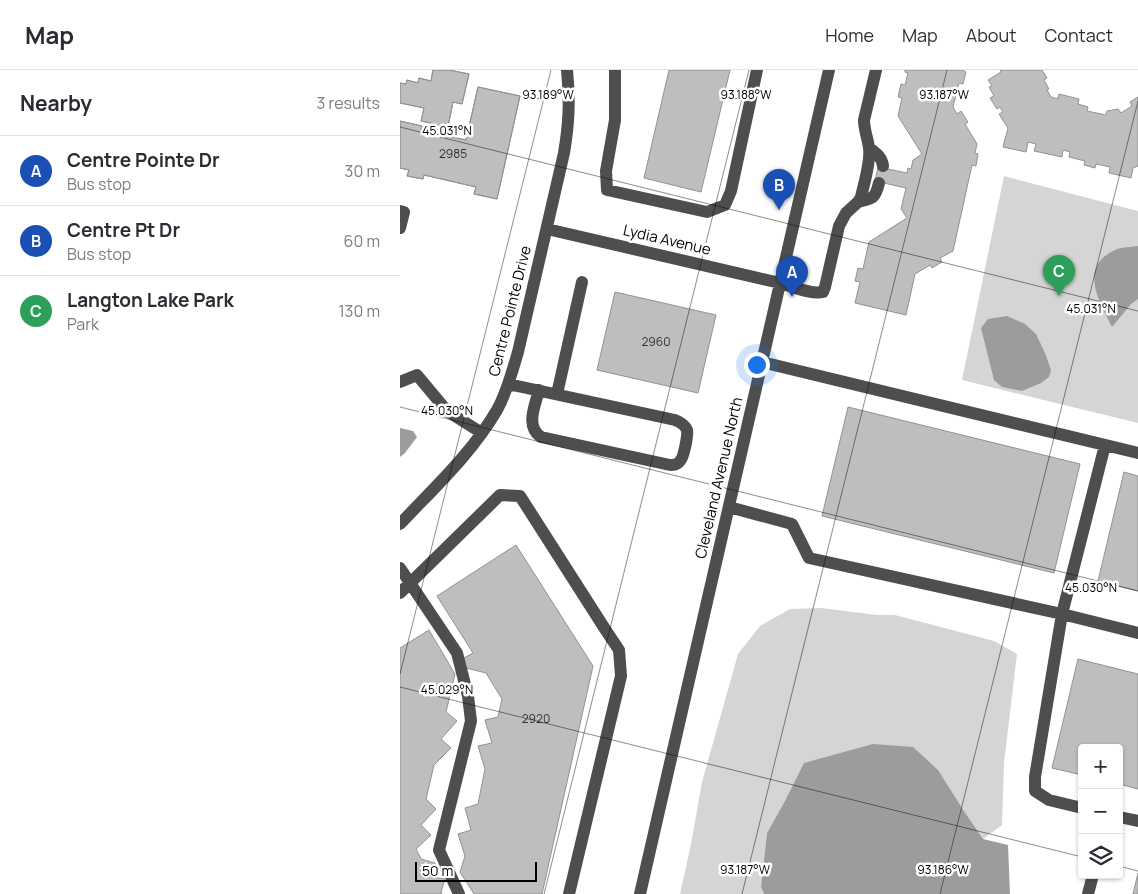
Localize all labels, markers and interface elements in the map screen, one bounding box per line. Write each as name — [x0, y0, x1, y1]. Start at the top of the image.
text: Map — [25, 18, 74, 51]
text: Home — [825, 23, 874, 47]
text: Map — [902, 23, 938, 47]
text: About — [966, 23, 1016, 47]
text: Contact — [1044, 23, 1113, 47]
text: 93.189°W — [522, 86, 574, 103]
text: 93.188°W — [721, 86, 772, 103]
text: 93.187°W — [919, 86, 970, 103]
text: Nearby — [20, 89, 92, 117]
text: 3 results — [317, 92, 380, 114]
text: 45.031°N — [422, 122, 472, 139]
house number: 2985 — [439, 145, 467, 162]
text: Centre Pointe Dr — [67, 147, 220, 173]
text: A — [31, 160, 41, 182]
text: 30 m — [345, 160, 380, 182]
pin: B — [763, 169, 795, 210]
text: Bus stop — [67, 173, 131, 195]
text: Centre Pt Dr — [67, 217, 180, 243]
street label: Lydia Avenue — [621, 219, 713, 260]
text: B — [31, 230, 41, 252]
text: 60 m — [344, 230, 380, 252]
text: Bus stop — [67, 243, 131, 265]
street label: Centre Pointe Drive — [483, 243, 536, 378]
pin: C — [1043, 255, 1075, 296]
pin: A — [776, 256, 808, 297]
text: Langton Lake Park — [67, 287, 234, 313]
text: C — [30, 300, 42, 322]
text: 130 m — [338, 300, 380, 322]
text: 45.031°N — [1066, 300, 1116, 317]
text: Park — [67, 313, 99, 335]
house number: 2960 — [641, 333, 671, 350]
your location — [744, 352, 770, 378]
street label: Cleveland Avenue North — [690, 395, 747, 561]
text: 45.030°N — [421, 402, 473, 419]
text: 45.030°N — [1065, 579, 1117, 596]
text: 45.029°N — [421, 681, 473, 698]
house number: 2920 — [522, 710, 550, 727]
map controls — [1078, 744, 1123, 879]
button: + — [1078, 744, 1123, 789]
button: − — [1078, 789, 1123, 834]
button: layers — [1078, 834, 1123, 879]
scale bar — [415, 859, 538, 882]
text: 50 m — [422, 861, 453, 880]
text: 93.187°W — [720, 861, 771, 878]
text: 93.186°W — [917, 861, 969, 878]

